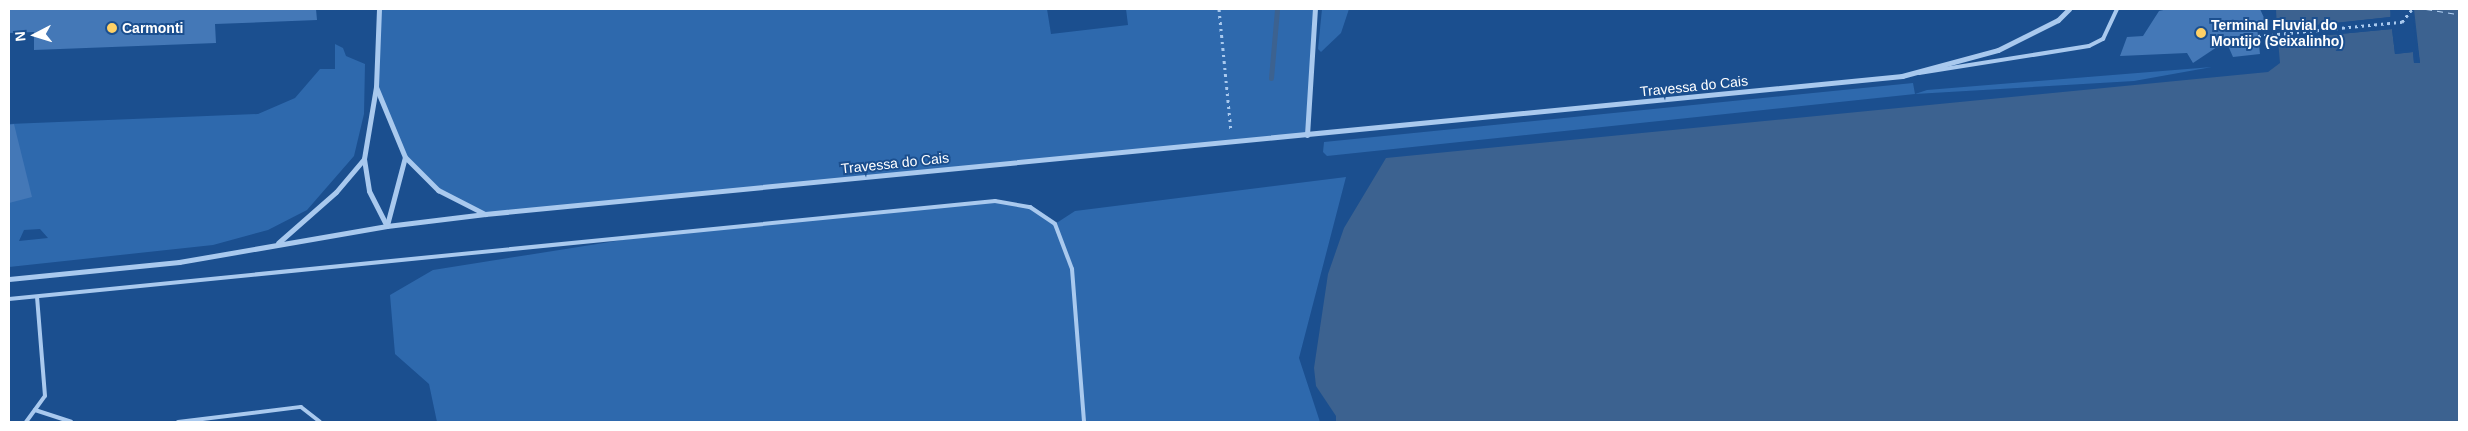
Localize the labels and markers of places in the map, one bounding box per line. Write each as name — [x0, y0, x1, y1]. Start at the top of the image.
place label: Terminal Fluvial do Montijo (Seixalinho) — [2211, 17, 2344, 49]
place label: Carmonti — [122, 20, 183, 36]
marker: Carmonti — [106, 22, 118, 34]
marker: Terminal Fluvial do Montijo (Seixalinho) — [2195, 27, 2207, 39]

